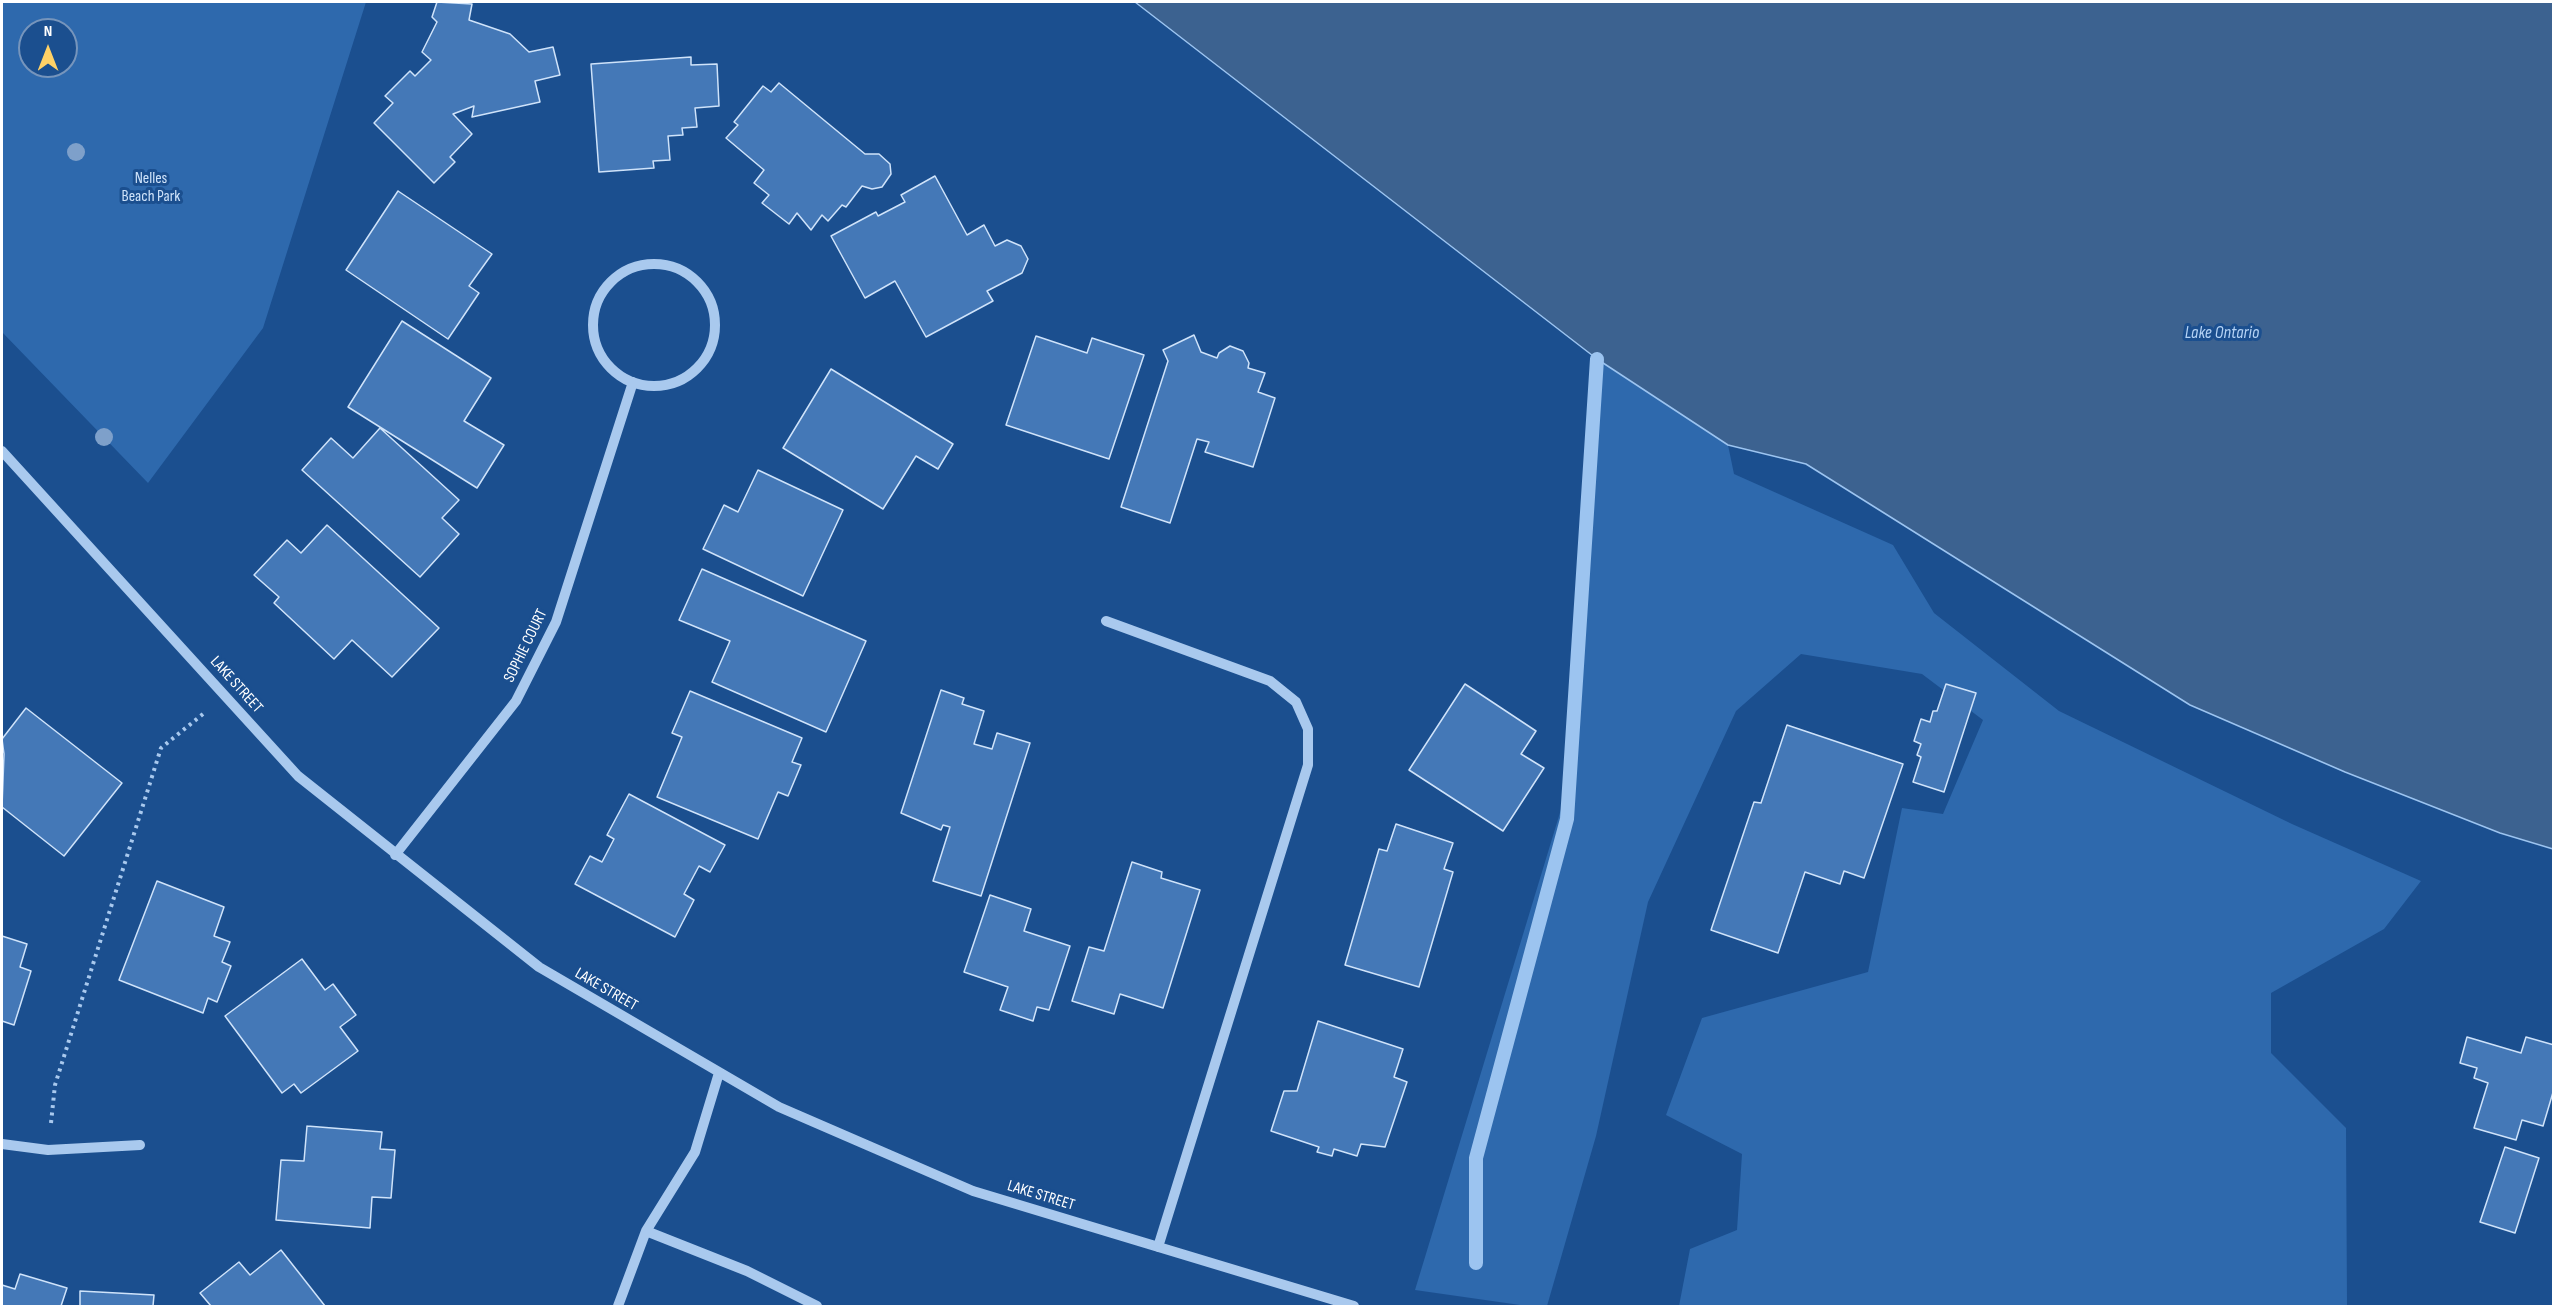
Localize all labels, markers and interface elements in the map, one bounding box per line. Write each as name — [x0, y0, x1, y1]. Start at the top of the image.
north arrow — [18, 18, 78, 78]
text: N — [44, 22, 52, 41]
park label: Nelles Beach Park — [122, 169, 180, 207]
water label: Lake Ontario — [2185, 322, 2259, 344]
street label: SOPHIE COURT — [500, 606, 552, 686]
street label: LAKE STREET — [206, 653, 266, 717]
street label: LAKE STREET — [571, 964, 641, 1016]
street label: LAKE STREET — [1005, 1177, 1077, 1215]

